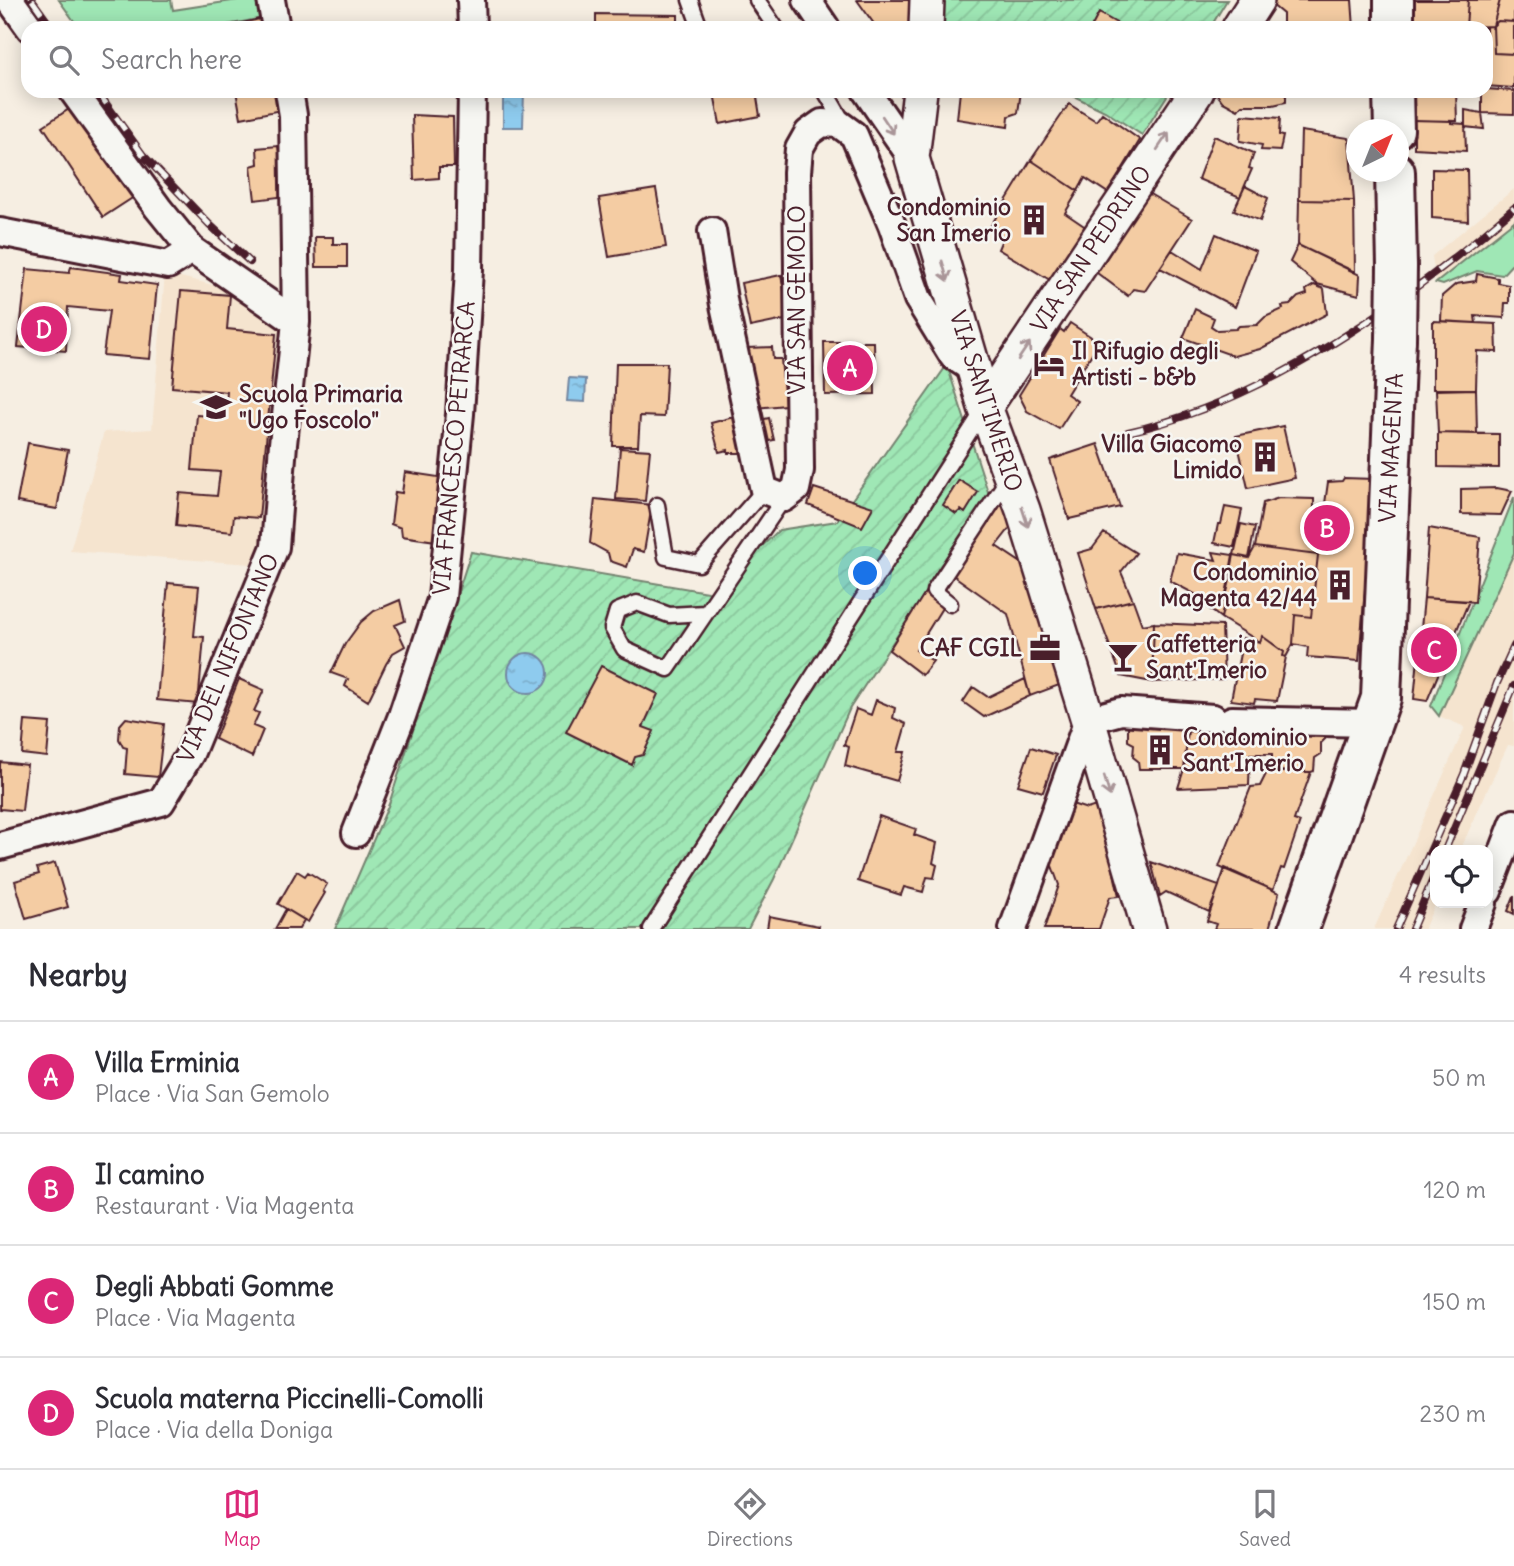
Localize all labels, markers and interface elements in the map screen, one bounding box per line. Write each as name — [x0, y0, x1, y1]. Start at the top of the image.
search box — [21, 21, 1493, 98]
icon: search — [45, 41, 83, 79]
text: Search here — [101, 43, 242, 76]
one-way arrow — [881, 115, 896, 134]
north arrow — [1346, 119, 1409, 182]
one-way arrow — [1156, 132, 1171, 151]
street label: VIA SAN PEDRINO — [1024, 160, 1157, 338]
place label: Condominio San Imerio — [887, 192, 1011, 247]
building icon: Condominio San Imerio — [1017, 203, 1051, 237]
street label: VIA SAN GEMOLO — [782, 205, 811, 395]
one-way arrow — [939, 259, 952, 281]
street label: VIA FRANCESCO PETRARCA — [426, 300, 481, 596]
pin: D — [21, 303, 67, 355]
street label: VIA SANT'IMERIO — [944, 307, 1029, 495]
place label: Il Rifugio degli Artisti - b&b — [1072, 336, 1219, 391]
pin: A — [827, 342, 873, 394]
one-way arrow — [1016, 342, 1031, 361]
hotel icon: Il Rifugio degli Artisti - b&b — [1032, 347, 1066, 381]
street label: VIA MAGENTA — [1372, 372, 1409, 524]
place label: Scuola Primaria "Ugo Foscolo" — [239, 379, 403, 434]
school or university icon: Scuola Primaria "Ugo Foscolo" — [199, 390, 233, 424]
place label: Villa Giacomo Limido — [1101, 429, 1242, 484]
building icon: Villa Giacomo Limido — [1248, 440, 1282, 474]
pin: B — [1304, 502, 1350, 554]
one-way arrow — [1020, 506, 1032, 528]
street label: VIA DEL NIFONTANO — [170, 549, 285, 767]
your location — [848, 556, 882, 590]
place label: Condominio Magenta 42/44 — [1160, 557, 1317, 612]
building icon: Condominio Magenta 42/44 — [1323, 568, 1357, 602]
pin: C — [1411, 624, 1457, 676]
place label: Caffetteria Sant'Imerio — [1146, 629, 1267, 684]
office icon: CAF CGIL — [1028, 631, 1062, 665]
place label: CAF CGIL — [920, 633, 1022, 662]
bar icon: Caffetteria Sant'Imerio — [1106, 640, 1140, 674]
place label: Condominio Sant'Imerio — [1183, 722, 1307, 777]
building icon: Condominio Sant'Imerio — [1143, 733, 1177, 767]
one-way arrow — [1102, 775, 1115, 797]
map controls — [1430, 845, 1493, 908]
button: locate — [1430, 845, 1493, 908]
text: Nearby — [28, 956, 128, 994]
text: 4 results — [1399, 960, 1486, 989]
text: Villa Erminia — [95, 1046, 240, 1079]
text: A — [44, 1063, 58, 1092]
text: 50 m — [1432, 1063, 1486, 1092]
text: Place · Via San Gemolo — [95, 1079, 330, 1108]
text: Il camino — [95, 1158, 205, 1191]
text: B — [43, 1175, 59, 1204]
text: 120 m — [1423, 1175, 1486, 1204]
text: Restaurant · Via Magenta — [95, 1191, 354, 1220]
text: Degli Abbati Gomme — [95, 1270, 334, 1303]
text: C — [43, 1287, 59, 1316]
text: 150 m — [1423, 1287, 1486, 1316]
text: Place · Via Magenta — [95, 1303, 296, 1332]
text: Scuola materna Piccinelli-Comolli — [95, 1382, 484, 1415]
text: D — [43, 1399, 59, 1428]
text: 230 m — [1420, 1399, 1486, 1428]
text: Place · Via della Doniga — [95, 1415, 333, 1444]
tab: Map — [223, 1485, 261, 1551]
tab: Directions — [707, 1485, 793, 1551]
tab: Saved — [1239, 1485, 1291, 1551]

